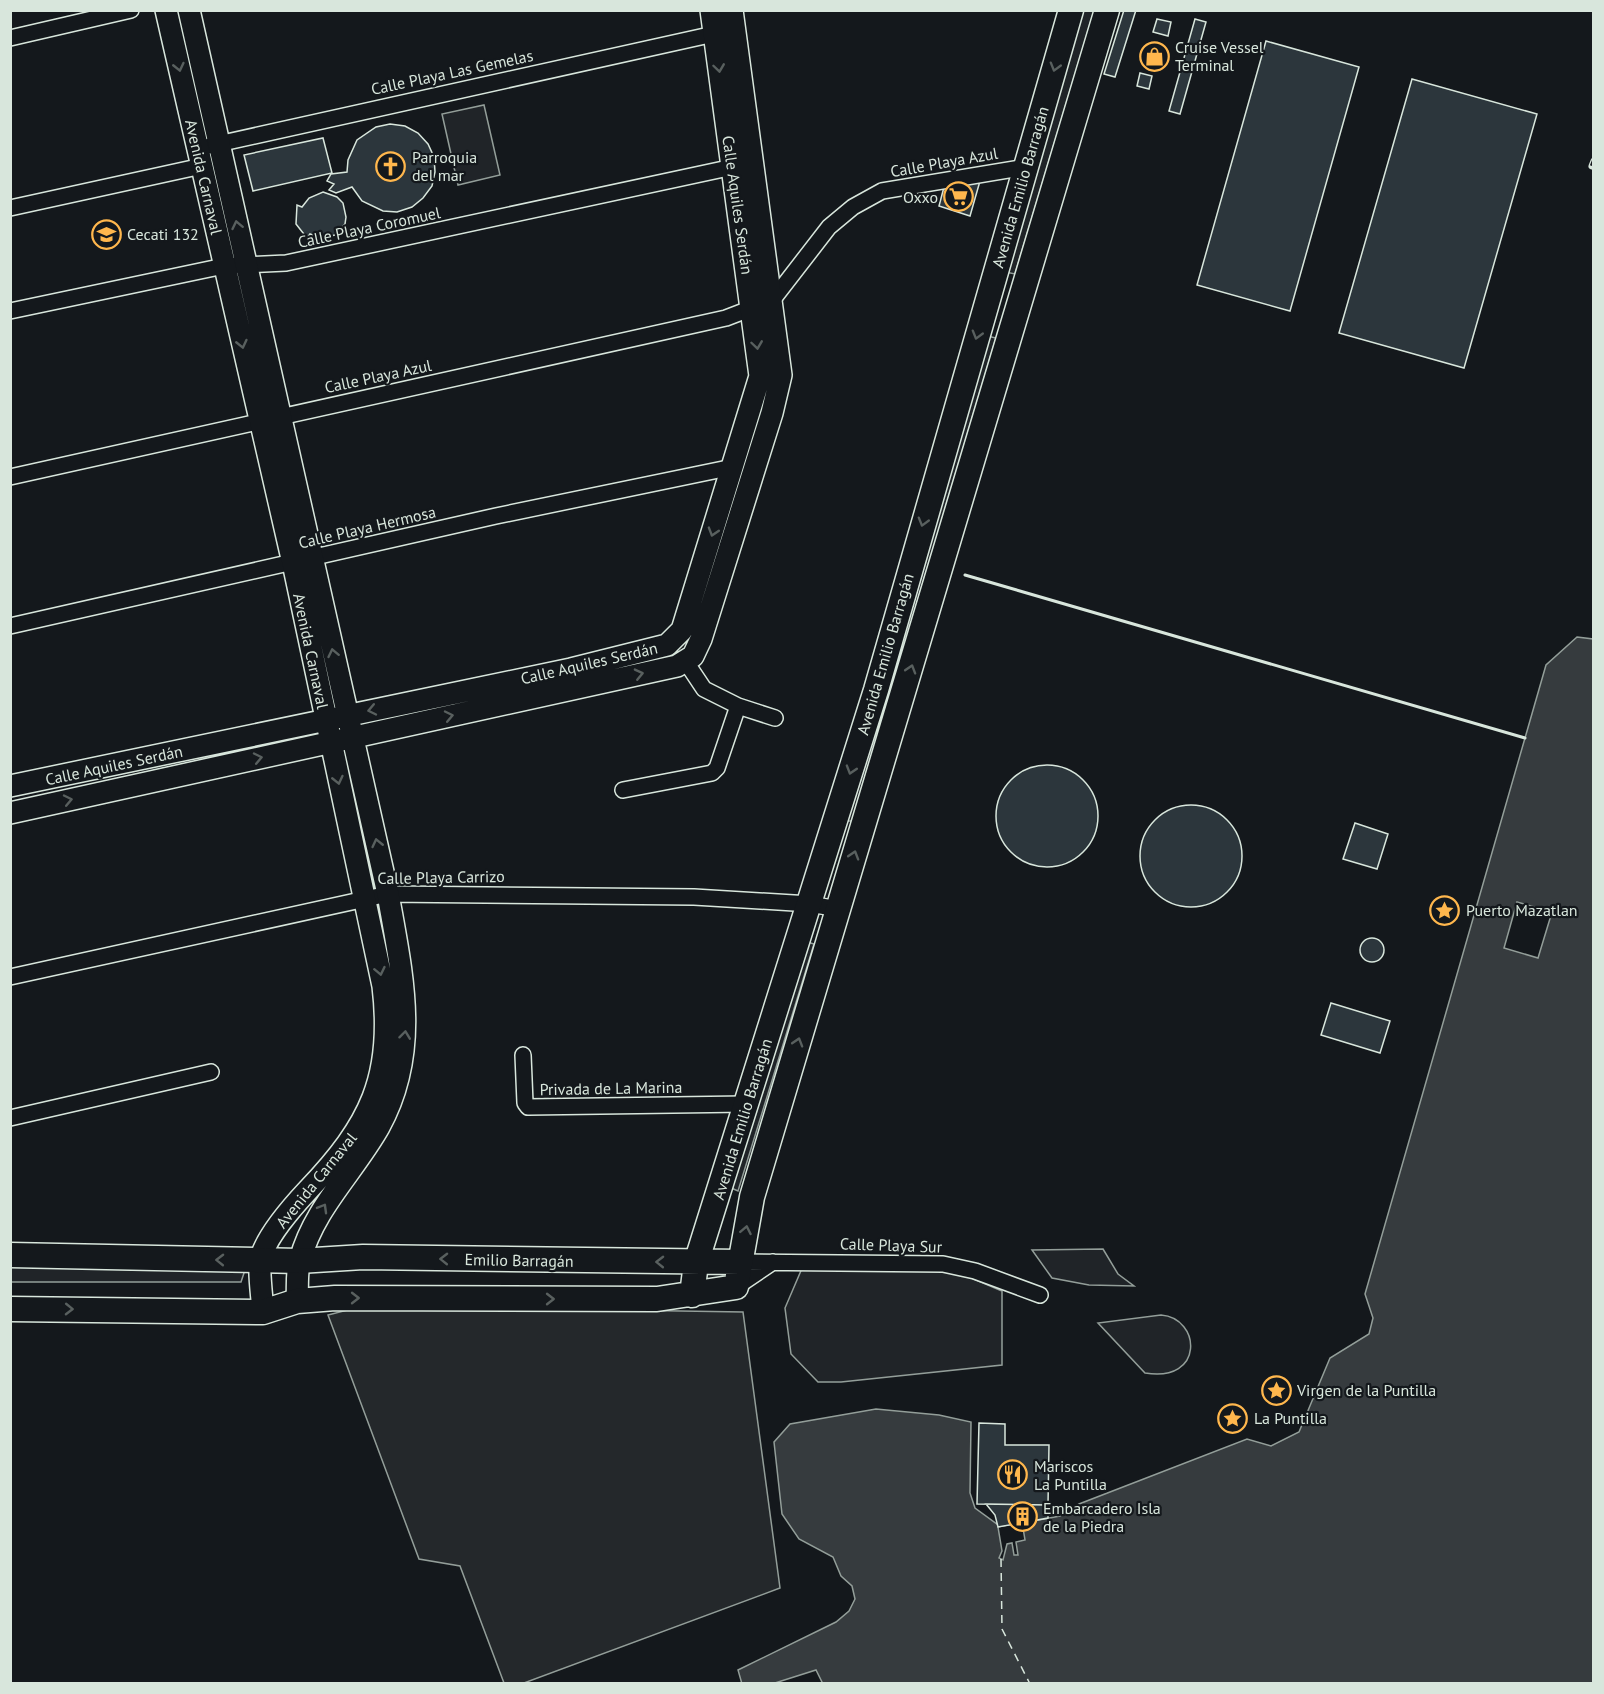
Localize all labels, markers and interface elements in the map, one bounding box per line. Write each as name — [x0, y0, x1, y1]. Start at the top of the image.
place label: Cruise Vessel Terminal — [1175, 37, 1264, 75]
shop icon: Cruise Vessel Terminal — [1138, 40, 1170, 72]
street label: Calle Playa Las Gemelas — [369, 45, 535, 99]
one-way arrow — [1050, 61, 1062, 72]
one-way arrow — [171, 62, 184, 72]
one-way arrow — [712, 64, 724, 73]
street label: Avenida Emilio Barragán — [987, 104, 1053, 270]
street label: Avenida Carnaval — [181, 117, 227, 237]
street label: Calle Aquiles Serdán — [718, 134, 758, 276]
street label: Calle Playa Azul — [889, 143, 1000, 181]
place label: Parroquia del mar — [412, 147, 477, 185]
church icon: Parroquia del mar — [375, 150, 407, 182]
supermarket icon: Oxxo — [943, 181, 975, 213]
place label: Oxxo — [903, 187, 938, 207]
street label: Calle Playa Coromuel — [296, 202, 442, 252]
school or university icon: Cecati 132 — [90, 218, 122, 250]
one-way arrow — [231, 220, 244, 230]
place label: Cecati 132 — [127, 224, 199, 244]
one-way arrow — [972, 329, 984, 339]
one-way arrow — [235, 339, 248, 349]
one-way arrow — [750, 340, 763, 349]
street label: Calle Playa Azul — [323, 355, 434, 397]
street label: Calle Playa Hermosa — [296, 501, 438, 553]
one-way arrow — [918, 517, 931, 527]
one-way arrow — [708, 526, 720, 537]
street label: Avenida Emilio Barragán — [852, 571, 918, 737]
street label: Avenida Carnaval — [289, 591, 333, 711]
street label: Calle Aquiles Serdán — [519, 638, 659, 688]
one-way arrow — [328, 648, 341, 658]
one-way arrow — [904, 664, 916, 675]
one-way arrow — [634, 669, 644, 682]
one-way arrow — [367, 703, 377, 716]
one-way arrow — [443, 711, 453, 724]
street label: Calle Aquiles Serdán — [44, 741, 184, 789]
one-way arrow — [253, 752, 263, 765]
one-way arrow — [846, 764, 858, 775]
one-way arrow — [331, 775, 344, 785]
one-way arrow — [62, 794, 72, 807]
one-way arrow — [371, 838, 384, 848]
one-way arrow — [847, 850, 859, 861]
street label: Calle Playa Carrizo — [377, 866, 505, 888]
place icon: Puerto Mazatlan — [1429, 894, 1461, 926]
place label: Puerto Mazatlan — [1466, 900, 1578, 920]
one-way arrow — [373, 966, 386, 976]
one-way arrow — [399, 1031, 411, 1040]
street label: Avenida Emilio Barragán — [708, 1036, 776, 1202]
one-way arrow — [791, 1037, 803, 1048]
street label: Privada de La Marina — [539, 1077, 683, 1099]
street label: Avenida Carnaval — [271, 1128, 361, 1232]
one-way arrow — [315, 1204, 327, 1214]
one-way arrow — [739, 1225, 752, 1235]
street label: Calle Playa Sur — [840, 1233, 943, 1257]
street label: Emilio Barragán — [464, 1249, 574, 1271]
one-way arrow — [440, 1252, 449, 1265]
one-way arrow — [215, 1253, 224, 1266]
one-way arrow — [656, 1256, 665, 1268]
one-way arrow — [351, 1292, 360, 1304]
one-way arrow — [546, 1293, 555, 1305]
one-way arrow — [64, 1303, 73, 1316]
place icon: Virgen de la Puntilla — [1260, 1374, 1292, 1406]
place label: Virgen de la Puntilla — [1296, 1380, 1436, 1400]
place icon: La Puntilla — [1217, 1402, 1249, 1434]
place label: La Puntilla — [1254, 1408, 1327, 1428]
place label: Mariscos La Puntilla — [1034, 1456, 1107, 1494]
restaurant icon: Mariscos La Puntilla — [997, 1459, 1029, 1491]
place label: Embarcadero Isla de la Piedra — [1043, 1498, 1161, 1536]
building icon: Embarcadero Isla de la Piedra — [1006, 1501, 1038, 1533]

